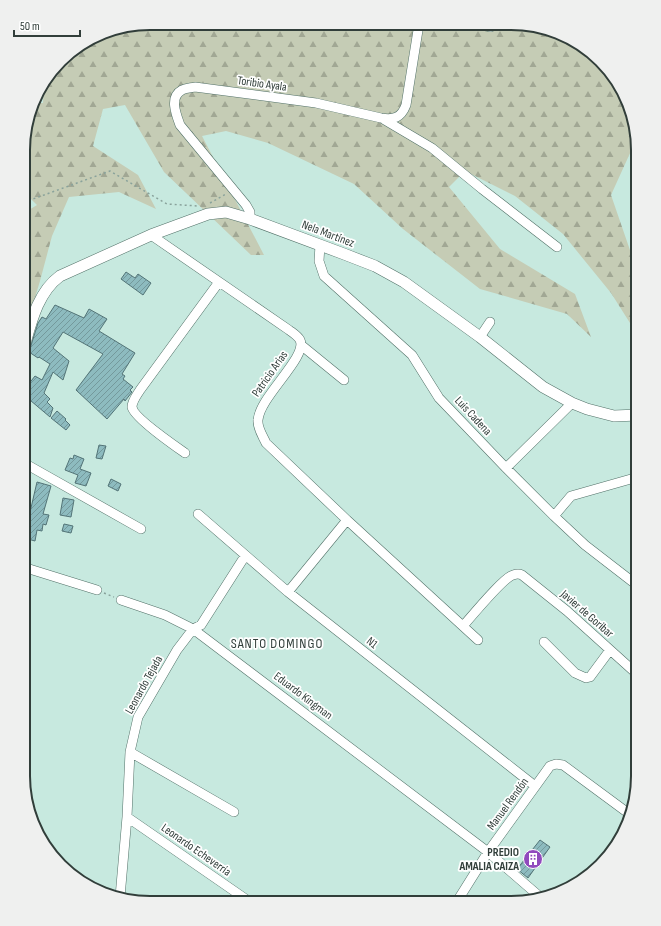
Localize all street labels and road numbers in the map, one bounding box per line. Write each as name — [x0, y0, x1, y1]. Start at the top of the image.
street label: Toribio Ayala — [236, 73, 288, 95]
street label: Nela Martínez — [300, 217, 357, 251]
street label: Patricio Arias — [249, 348, 291, 400]
street label: Luis Cadena — [451, 393, 495, 439]
street label: Javier de Goribar — [557, 586, 617, 642]
street label: N1 — [363, 634, 381, 653]
street label: Leonardo Tejada — [122, 653, 166, 717]
street label: Eduardo Kingman — [271, 669, 335, 723]
street label: Manuel Rendón — [484, 775, 532, 833]
street label: Leonardo Echeverría — [158, 820, 234, 880]

